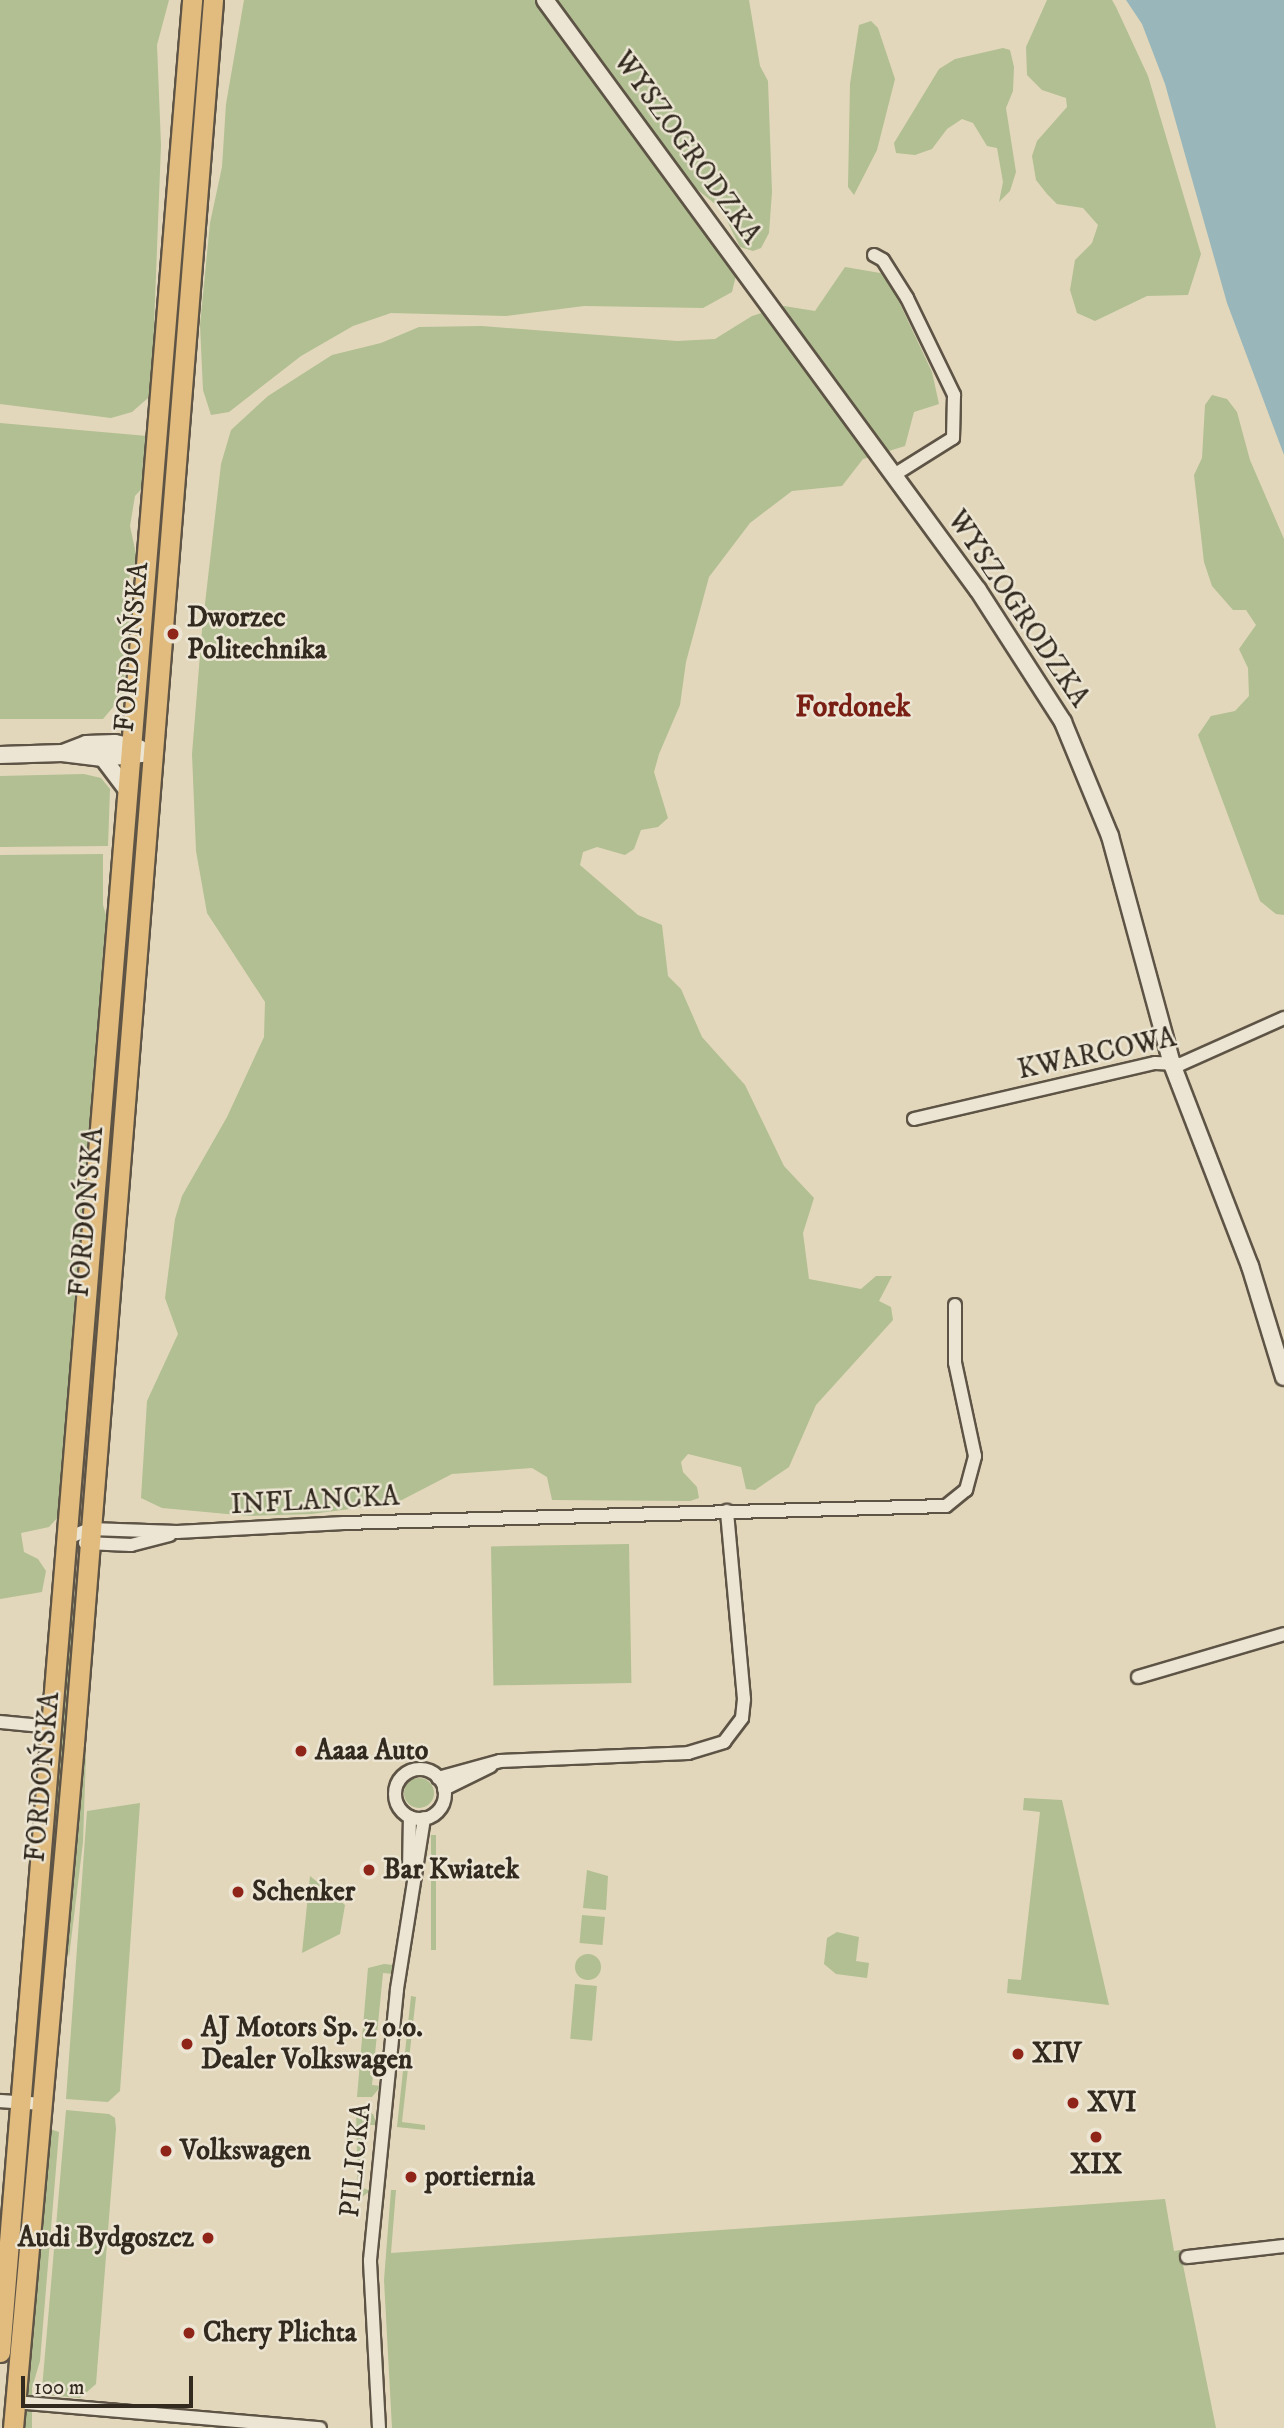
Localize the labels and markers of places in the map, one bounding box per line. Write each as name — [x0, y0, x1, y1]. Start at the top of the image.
place label: Dworzec Politechnika — [187, 601, 327, 667]
marker: Dworzec Politechnika — [165, 626, 181, 642]
place label: Aaaa Auto — [315, 1734, 428, 1768]
marker: Aaaa Auto — [293, 1743, 309, 1759]
place label: Bar Kwiatek — [383, 1853, 519, 1887]
marker: Bar Kwiatek — [361, 1862, 377, 1878]
place label: Schenker — [252, 1875, 355, 1909]
marker: Schenker — [230, 1884, 246, 1900]
place label: AJ Motors Sp. z o.o. Dealer Volkswagen — [201, 2011, 423, 2077]
marker: AJ Motors Sp. z o.o. Dealer Volkswagen — [179, 2036, 195, 2052]
place label: XIV — [1032, 2037, 1082, 2071]
marker: XIV — [1010, 2046, 1026, 2062]
place label: XVI — [1087, 2086, 1137, 2120]
marker: XVI — [1065, 2095, 1081, 2111]
marker: XIX — [1088, 2129, 1104, 2145]
place label: Volkswagen — [180, 2134, 311, 2168]
marker: Volkswagen — [158, 2143, 174, 2159]
place label: XIX — [1070, 2148, 1122, 2182]
place label: portiernia — [425, 2160, 535, 2194]
marker: portiernia — [403, 2169, 419, 2185]
place label: Audi Bydgoszcz — [18, 2221, 194, 2255]
marker: Audi Bydgoszcz — [200, 2230, 216, 2246]
place label: Chery Plichta — [203, 2316, 357, 2350]
marker: Chery Plichta — [181, 2325, 197, 2341]

